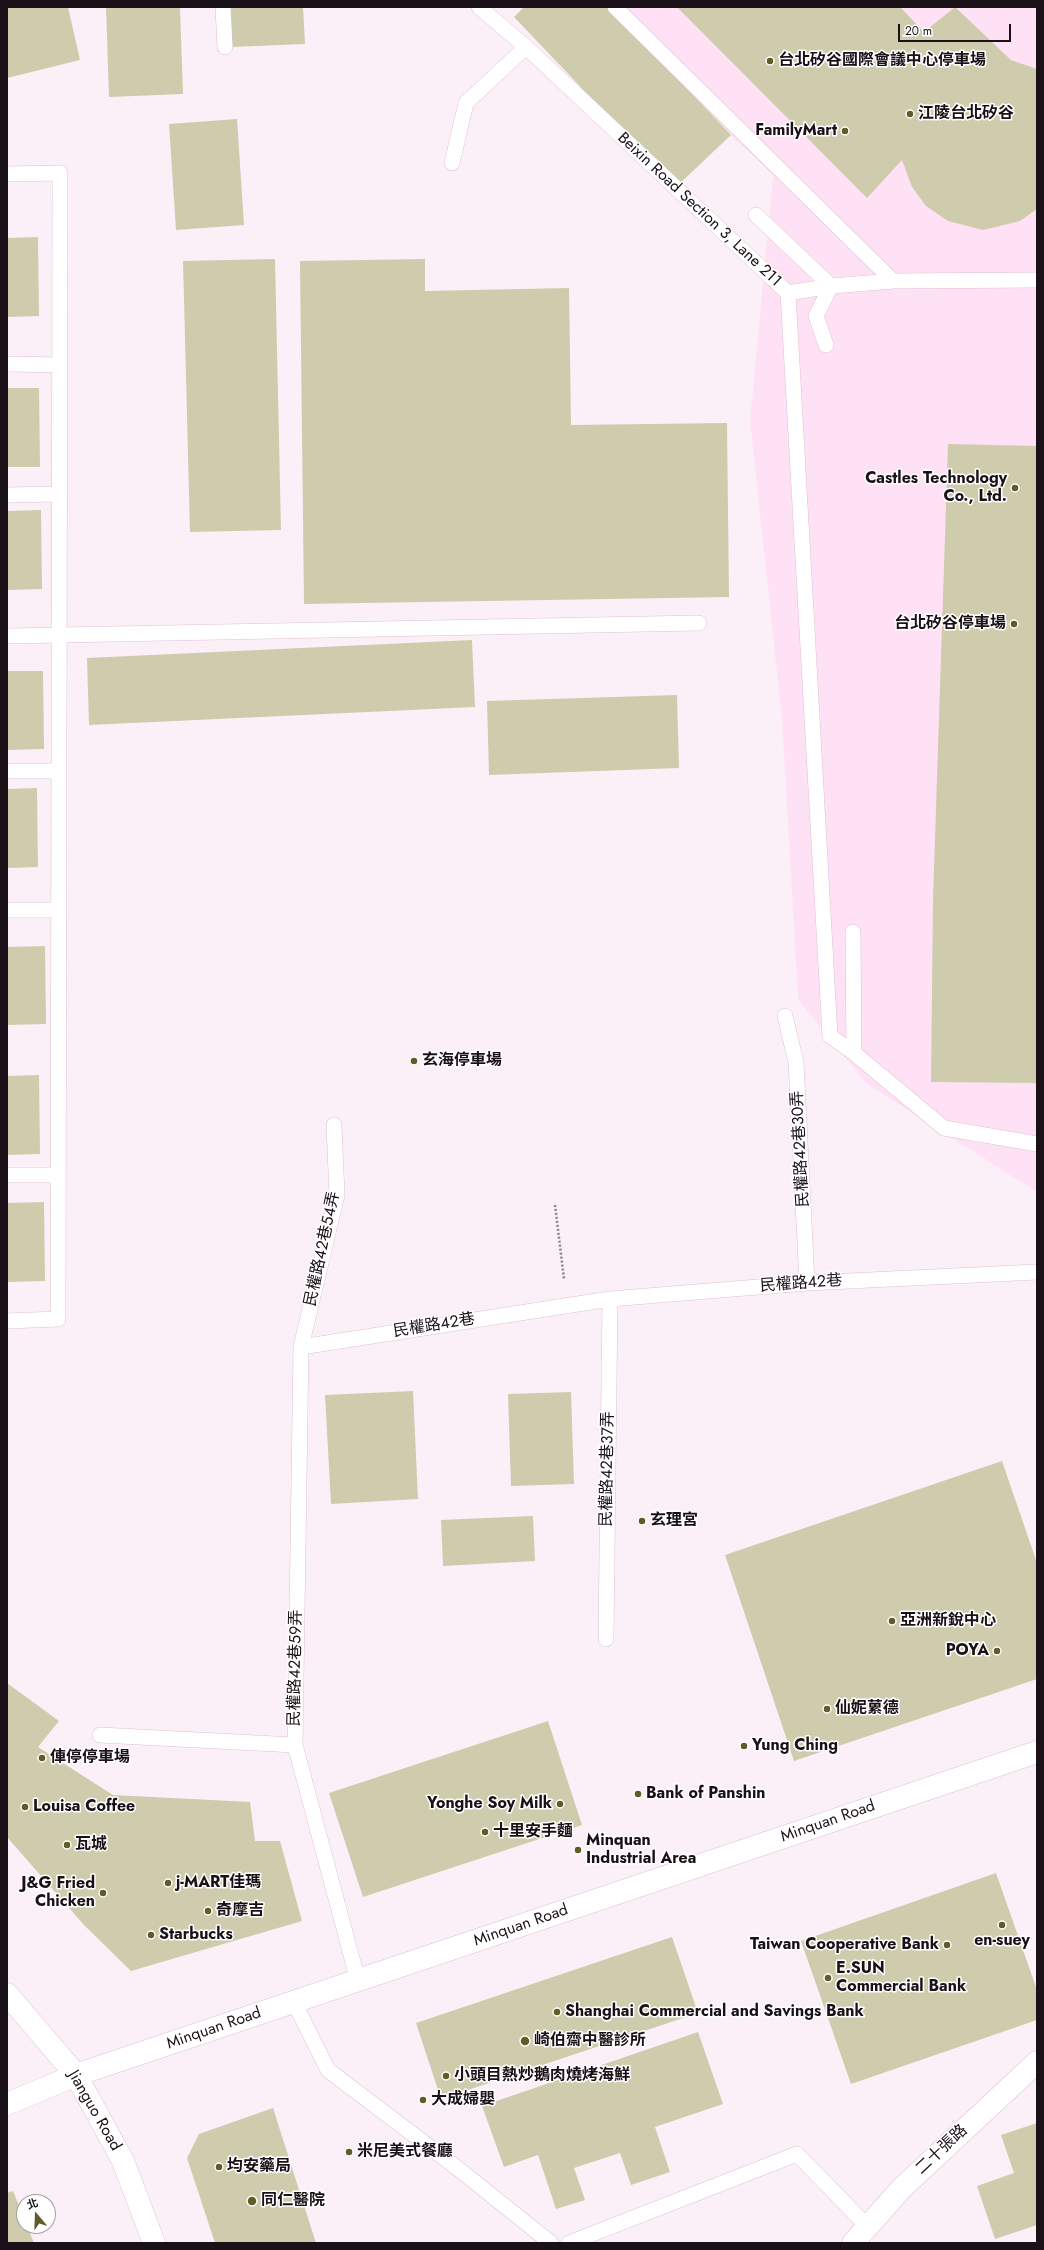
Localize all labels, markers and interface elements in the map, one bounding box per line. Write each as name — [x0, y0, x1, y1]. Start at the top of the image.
scale bar — [900, 16, 1013, 42]
text: 20 m — [905, 22, 932, 40]
place label: 台北矽谷國際會議中心停車場 — [778, 51, 986, 71]
marker: 台北矽谷國際會議中心停車場 — [765, 56, 775, 66]
place label: 江陵台北矽谷 — [918, 104, 1014, 124]
marker: 江陵台北矽谷 — [905, 109, 915, 119]
place label: FamilyMart — [755, 121, 837, 141]
marker: FamilyMart — [840, 126, 850, 136]
street label: Beixin Road Section 3, Lane 211 — [613, 129, 785, 291]
place label: Castles Technology Co., Ltd. — [865, 469, 1007, 507]
marker: Castles Technology Co., Ltd. — [1010, 483, 1020, 493]
place label: 台北矽谷停車場 — [894, 614, 1006, 634]
marker: 台北矽谷停車場 — [1009, 619, 1019, 629]
place label: 玄海停車場 — [422, 1051, 502, 1071]
marker: 玄海停車場 — [409, 1056, 419, 1066]
street label: 民權路42巷30弄 — [788, 1090, 814, 1208]
street label: 民權路42巷54弄 — [301, 1190, 345, 1308]
street label: 民權路42巷 — [759, 1272, 843, 1296]
street label: 民權路42巷 — [392, 1310, 476, 1342]
street label: 民權路42巷37弄 — [597, 1411, 619, 1527]
place label: 玄理宮 — [650, 1511, 698, 1531]
marker: 玄理宮 — [637, 1516, 647, 1526]
street label: 民權路42巷59弄 — [285, 1610, 307, 1726]
place label: 亞洲新銳中心 — [900, 1611, 996, 1631]
marker: 亞洲新銳中心 — [887, 1616, 897, 1626]
place label: POYA — [946, 1641, 989, 1661]
marker: POYA — [992, 1646, 1002, 1656]
place label: 仙妮蔂德 — [835, 1699, 899, 1719]
marker: 仙妮蔂德 — [822, 1704, 832, 1714]
place label: Yung Ching — [752, 1736, 838, 1756]
marker: Yung Ching — [739, 1741, 749, 1751]
place label: 俥停停車場 — [50, 1748, 130, 1768]
marker: 俥停停車場 — [37, 1753, 47, 1763]
place label: Bank of Panshin — [646, 1784, 766, 1804]
marker: Bank of Panshin — [633, 1789, 643, 1799]
place label: Yonghe Soy Milk — [427, 1794, 552, 1814]
place label: Louisa Coffee — [33, 1797, 135, 1817]
street label: Minquan Road — [778, 1797, 878, 1847]
marker: Yonghe Soy Milk — [555, 1799, 565, 1809]
marker: Louisa Coffee — [20, 1802, 30, 1812]
place label: 十里安手麵 — [493, 1822, 573, 1842]
marker: 十里安手麵 — [480, 1827, 490, 1837]
place label: Minquan Industrial Area — [586, 1831, 696, 1869]
place label: 瓦城 — [75, 1835, 107, 1855]
marker: 瓦城 — [62, 1840, 72, 1850]
marker: Minquan Industrial Area — [573, 1845, 583, 1855]
place label: j-MART佳瑪 — [176, 1873, 261, 1893]
place label: J&G Fried Chicken — [21, 1874, 95, 1912]
marker: j-MART佳瑪 — [163, 1878, 173, 1888]
marker: J&G Fried Chicken — [98, 1888, 108, 1898]
place label: 奇摩吉 — [216, 1901, 264, 1921]
street label: Minquan Road — [471, 1901, 571, 1951]
marker: 奇摩吉 — [203, 1906, 213, 1916]
marker: en-suey — [997, 1920, 1007, 1930]
place label: Starbucks — [159, 1925, 233, 1945]
marker: Starbucks — [146, 1930, 156, 1940]
place label: en-suey — [974, 1931, 1030, 1951]
place label: Taiwan Cooperative Bank — [750, 1935, 939, 1955]
marker: Taiwan Cooperative Bank — [942, 1940, 952, 1950]
place label: E.SUN Commercial Bank — [836, 1959, 966, 1997]
marker: E.SUN Commercial Bank — [823, 1973, 833, 1983]
place label: Shanghai Commercial and Savings Bank — [565, 2002, 864, 2022]
street label: Minquan Road — [164, 2004, 264, 2054]
marker: Shanghai Commercial and Savings Bank — [552, 2007, 562, 2017]
place label: 崎伯齋中醫診所 — [534, 2031, 646, 2051]
marker: 崎伯齋中醫診所 — [519, 2035, 531, 2047]
place label: 小頭目熱炒鵝肉燒烤海鮮 — [454, 2066, 630, 2086]
street label: Jianguo Road — [63, 2067, 125, 2155]
marker: 小頭目熱炒鵝肉燒烤海鮮 — [441, 2071, 451, 2081]
place label: 大成婦嬰 — [431, 2090, 495, 2110]
marker: 大成婦嬰 — [418, 2095, 428, 2105]
street label: 二十張路 — [912, 2121, 972, 2179]
place label: 米尼美式餐廳 — [357, 2142, 453, 2162]
marker: 米尼美式餐廳 — [344, 2147, 354, 2157]
place label: 均安藥局 — [227, 2157, 291, 2177]
marker: 均安藥局 — [214, 2162, 224, 2172]
place label: 同仁醫院 — [261, 2191, 325, 2211]
north arrow — [16, 2194, 56, 2234]
text: 北 — [25, 2194, 40, 2213]
marker: 同仁醫院 — [246, 2195, 258, 2207]

